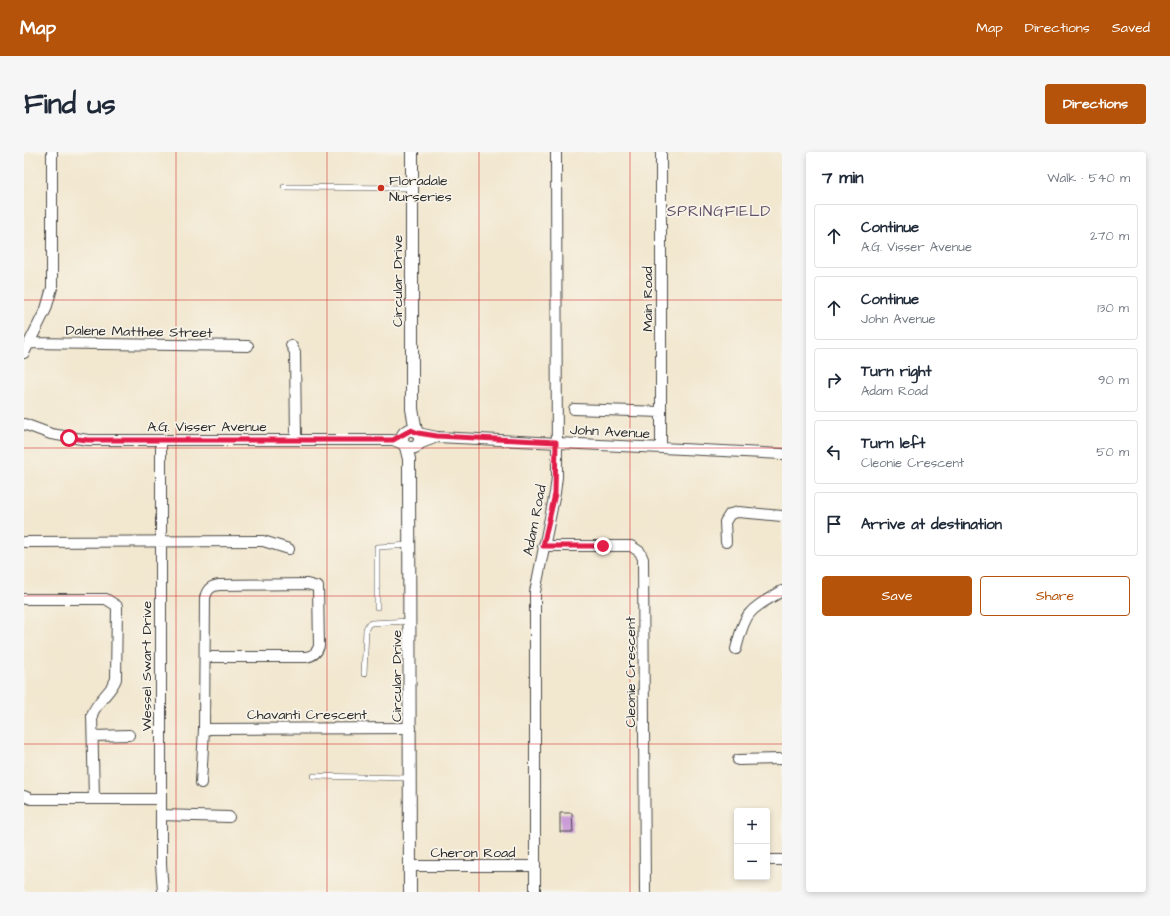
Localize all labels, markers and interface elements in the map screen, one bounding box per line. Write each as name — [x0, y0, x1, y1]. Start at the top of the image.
text: Map — [20, 15, 56, 42]
text: Map — [976, 18, 1003, 38]
text: Directions — [1025, 18, 1090, 38]
text: Saved — [1112, 18, 1150, 38]
button: Directions — [1045, 84, 1146, 124]
text: Find us — [24, 85, 115, 124]
text: 7 min — [822, 166, 864, 190]
text: Walk · 540 m — [1047, 169, 1130, 187]
place label: Floradale Nurseries — [389, 171, 452, 207]
marker: Floradale Nurseries — [376, 183, 386, 193]
district label: SPRINGFIELD — [667, 201, 771, 222]
text: Continue — [861, 217, 919, 238]
icon: ahead — [823, 225, 845, 247]
text: 270 m — [1090, 227, 1129, 245]
street label: Circular Drive — [388, 235, 408, 327]
text: A.G. Visser Avenue — [861, 238, 972, 256]
street label: Main Road — [638, 266, 658, 332]
text: Continue — [861, 289, 919, 310]
icon: ahead — [823, 297, 845, 319]
text: 130 m — [1097, 299, 1129, 317]
text: John Avenue — [861, 310, 936, 328]
street label: Dalene Matthee Street — [65, 321, 213, 343]
text: Turn right — [861, 361, 932, 382]
icon: right — [823, 369, 845, 391]
text: 90 m — [1098, 371, 1129, 389]
text: Adam Road — [861, 382, 928, 400]
street label: A.G. Visser Avenue — [147, 417, 267, 437]
street label: John Avenue — [569, 420, 651, 444]
route start — [60, 429, 78, 447]
text: Turn left — [861, 433, 925, 454]
icon: left — [823, 441, 845, 463]
text: 50 m — [1096, 443, 1129, 461]
text: Cleonie Crescent — [861, 454, 964, 472]
street label: Adam Road — [518, 483, 552, 557]
icon: arrive — [823, 513, 845, 535]
text: Arrive at destination — [861, 514, 1002, 535]
route end — [594, 537, 612, 555]
button: Save — [822, 576, 972, 616]
button: Share — [980, 576, 1130, 616]
street label: Wessel Swart Drive — [137, 600, 157, 731]
street label: Cleonie Crescent — [621, 616, 641, 728]
street label: Circular Drive — [387, 630, 407, 722]
street label: Chavanti Crescent — [247, 705, 367, 725]
map controls — [734, 808, 770, 880]
button: + — [734, 808, 770, 844]
street label: Cheron Road — [431, 843, 515, 863]
button: − — [734, 844, 770, 880]

